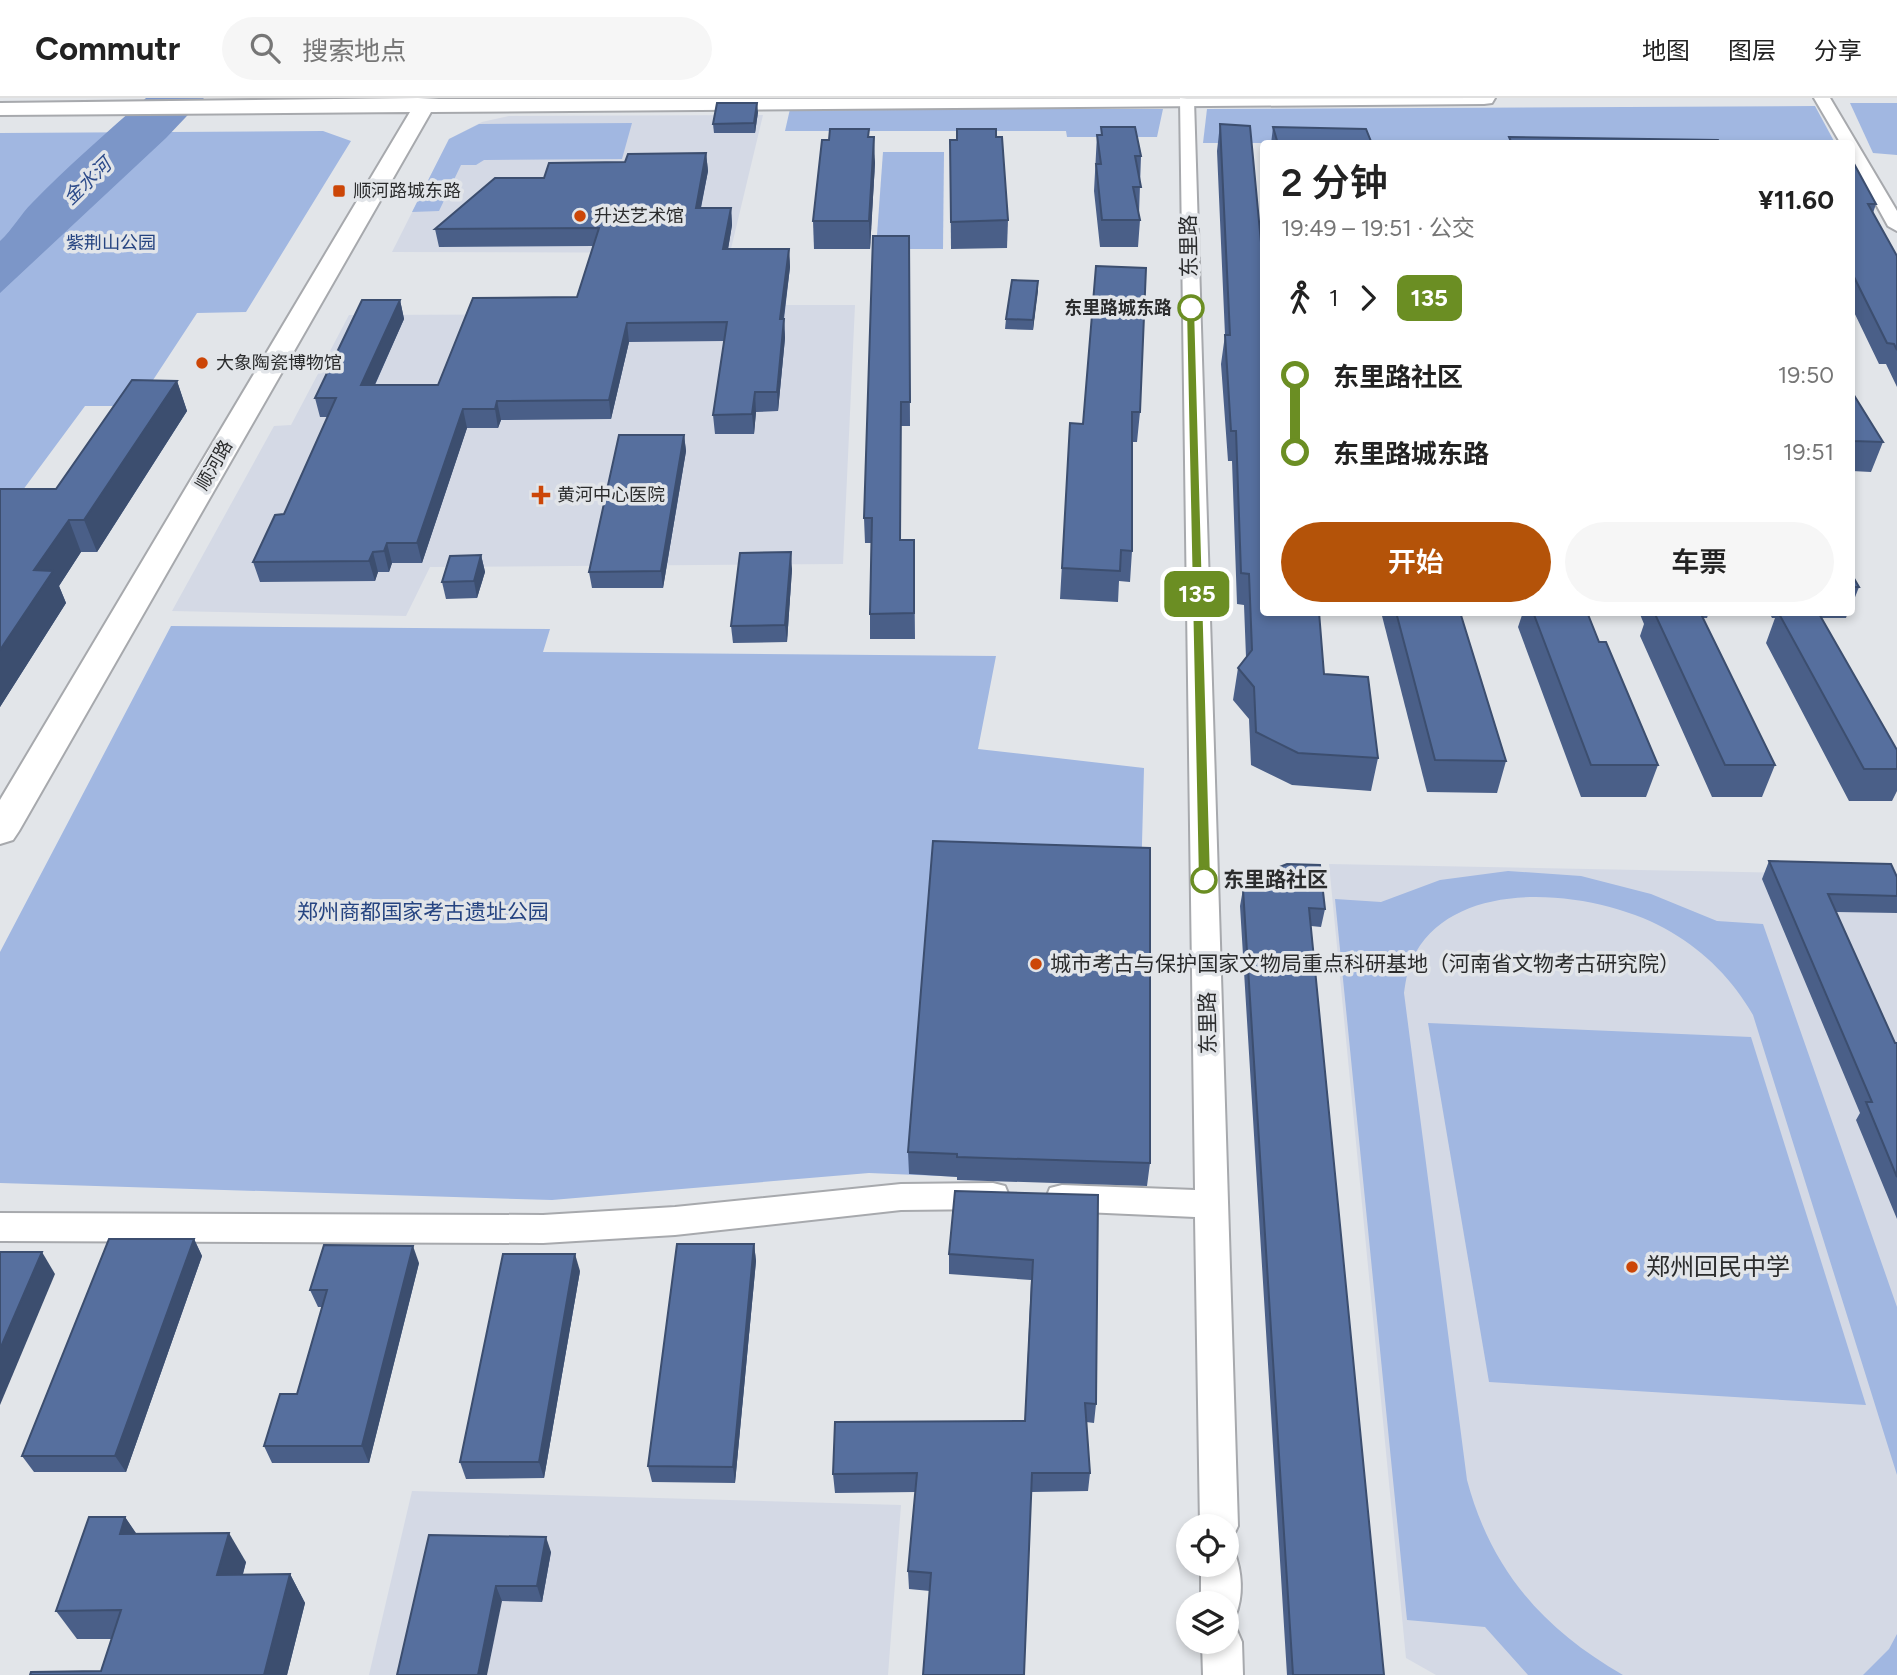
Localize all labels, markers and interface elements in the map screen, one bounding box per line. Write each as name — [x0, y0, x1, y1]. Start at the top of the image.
search box — [222, 17, 712, 80]
text: Commutr — [35, 29, 180, 68]
icon: search — [246, 29, 284, 67]
text: 搜索地点 — [302, 35, 406, 67]
text: 地图 — [1642, 36, 1690, 65]
text: 图层 — [1728, 36, 1776, 65]
text: 分享 — [1814, 36, 1862, 65]
water label: 金水河 — [59, 151, 119, 209]
text: 2 分钟 — [1281, 160, 1388, 206]
place label: 顺河路城东路 — [353, 180, 461, 202]
marker: 顺河路城东路 — [331, 183, 347, 199]
text: ¥11.60 — [1758, 184, 1834, 216]
place label: 升达艺术馆 — [594, 205, 684, 227]
marker: 升达艺术馆 — [572, 208, 588, 224]
street label: 东里路 — [1175, 214, 1202, 278]
text: 19:49 – 19:51 · 公交 — [1281, 214, 1475, 242]
park label: 紫荆山公园 — [66, 232, 156, 254]
icon: walk — [1281, 279, 1319, 317]
icon: forward — [1349, 279, 1387, 317]
text: 135 — [1411, 283, 1448, 312]
text: 1 — [1329, 284, 1339, 312]
marker: 东里路城东路 — [1178, 295, 1204, 321]
place label: 东里路城东路 — [1064, 297, 1172, 319]
place label: 大象陶瓷博物馆 — [216, 352, 342, 374]
marker: 大象陶瓷博物馆 — [194, 355, 210, 371]
text: 东里路社区 — [1333, 361, 1463, 393]
text: 19:50 — [1778, 361, 1834, 389]
street label: 顺河路 — [191, 436, 237, 494]
text: 东里路城东路 — [1333, 438, 1489, 470]
text: 19:51 — [1783, 438, 1834, 466]
place label: 黄河中心医院 — [557, 484, 665, 506]
marker: 黄河中心医院 — [531, 485, 551, 505]
button: 开始 — [1281, 522, 1551, 602]
button: 车票 — [1565, 522, 1834, 602]
line badge: 135 — [1157, 571, 1237, 617]
text: 135 — [1178, 579, 1216, 608]
marker: 东里路社区 — [1191, 867, 1217, 893]
place label: 东里路社区 — [1223, 867, 1328, 892]
park label: 郑州商都国家考古遗址公园 — [297, 899, 549, 924]
place label: 城市考古与保护国家文物局重点科研基地（河南省文物考古研究院） — [1050, 951, 1680, 976]
marker: 城市考古与保护国家文物局重点科研基地（河南省文物考古研究院） — [1028, 956, 1044, 972]
street label: 东里路 — [1194, 991, 1221, 1055]
place label: 郑州回民中学 — [1646, 1252, 1790, 1281]
marker: 郑州回民中学 — [1624, 1259, 1640, 1275]
map controls — [1176, 1514, 1239, 1654]
button: locate — [1176, 1514, 1239, 1577]
button: layers — [1176, 1591, 1239, 1654]

